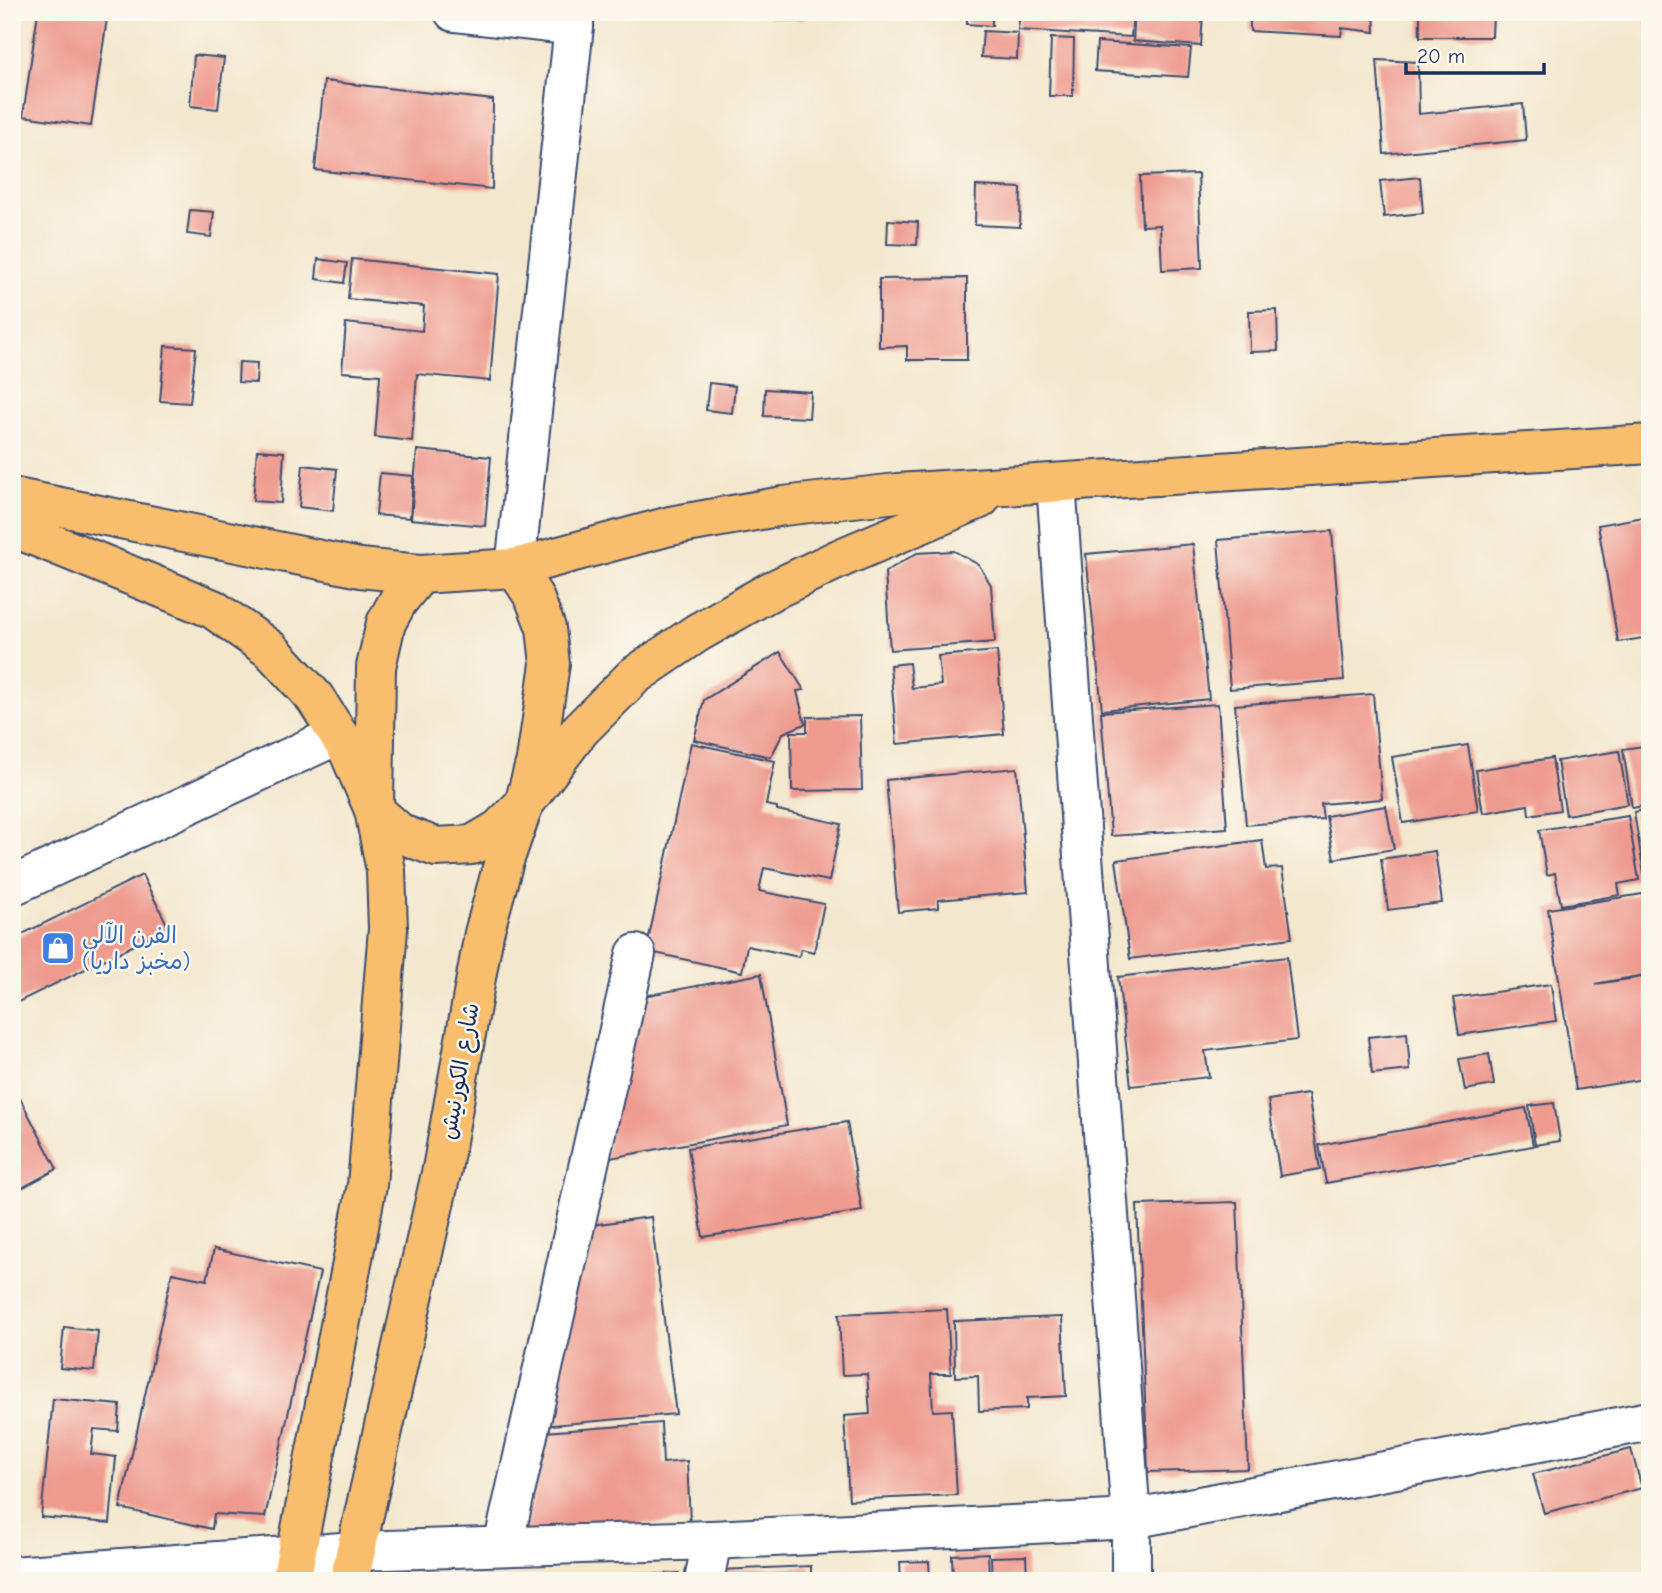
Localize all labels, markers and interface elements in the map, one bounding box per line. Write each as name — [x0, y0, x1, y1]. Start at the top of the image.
scale bar — [1406, 32, 1545, 76]
text: 20 m — [1417, 44, 1465, 68]
place label: الفرن الآلي (مخبز داريا) — [82, 921, 191, 975]
shop icon: الفرن الآلي (مخبز داريا) — [39, 929, 77, 967]
street label: شارع الكورنيش — [434, 1001, 487, 1142]

